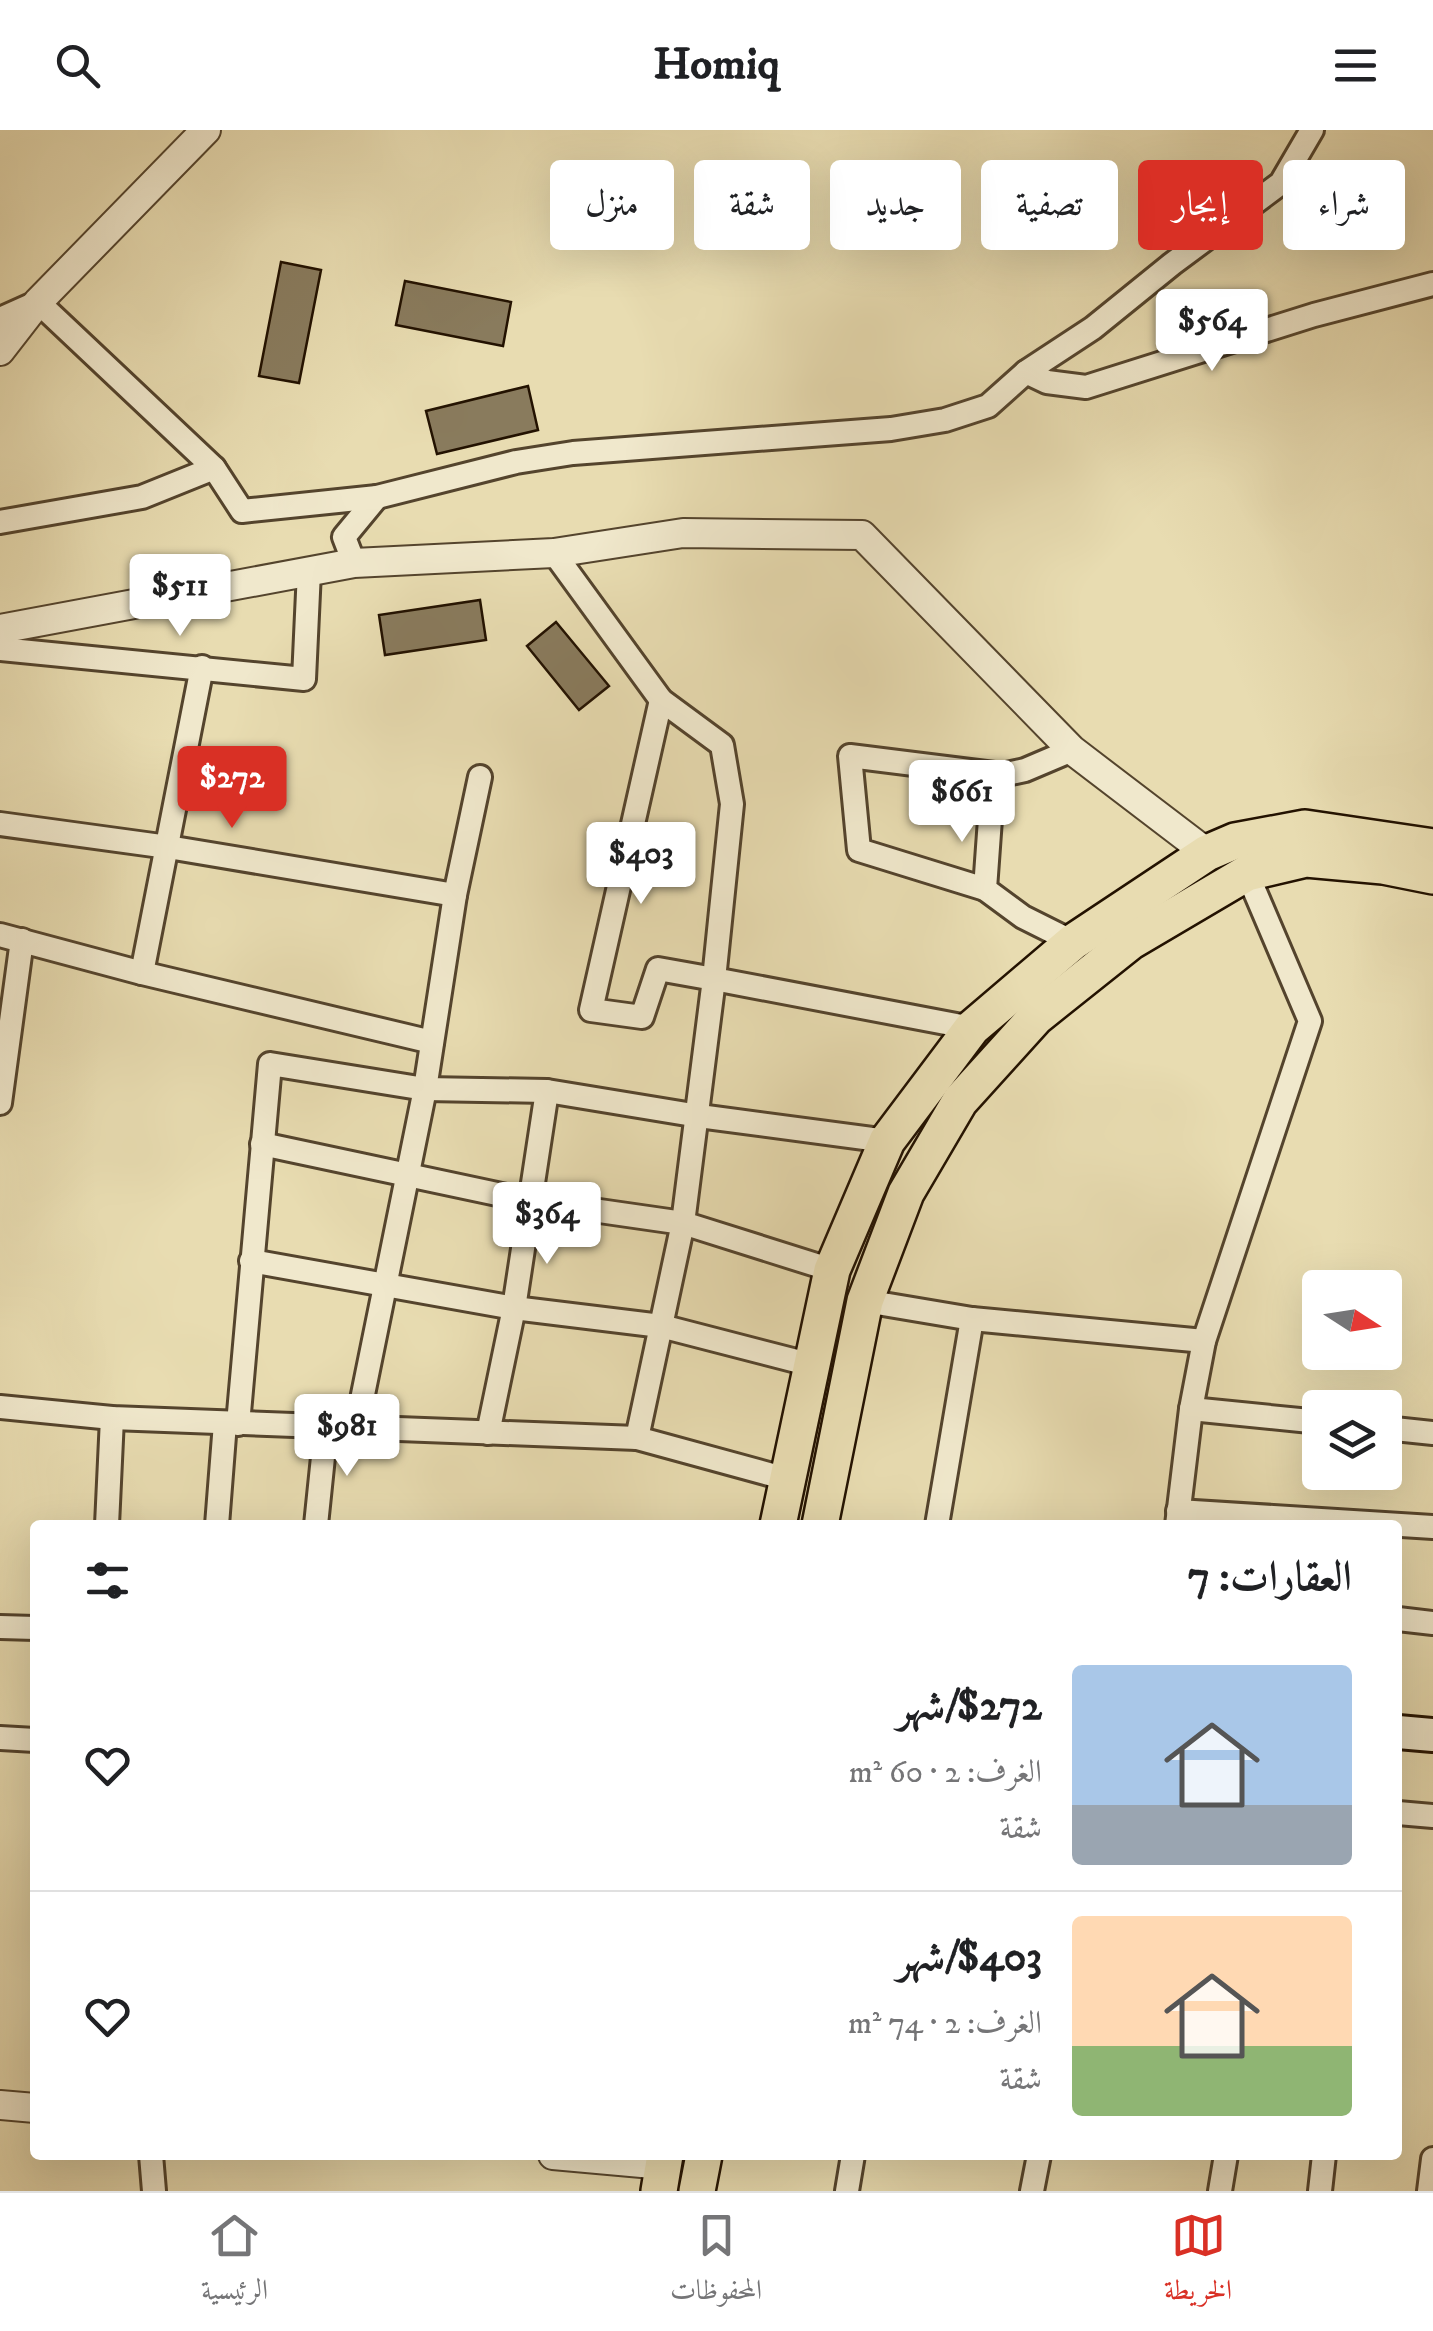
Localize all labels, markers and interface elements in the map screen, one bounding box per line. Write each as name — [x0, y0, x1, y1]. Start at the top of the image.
text: Homiq — [653, 37, 780, 93]
icon: search — [50, 38, 105, 93]
icon: menu — [1328, 38, 1383, 93]
chip: منزل — [550, 160, 674, 250]
chip: شقة — [694, 160, 810, 250]
chip: جديد — [830, 160, 961, 250]
chip: تصفية — [981, 160, 1118, 250]
chip: إيجار — [1138, 160, 1263, 250]
chip: شراء — [1283, 160, 1405, 250]
pin: $564 — [1153, 289, 1271, 374]
text: $564 — [1178, 301, 1246, 341]
pin: $511 — [121, 554, 239, 639]
text: $511 — [152, 566, 208, 606]
pin: $272 — [173, 746, 291, 831]
text: $272 — [200, 758, 264, 798]
pin: $661 — [903, 760, 1021, 845]
text: $661 — [931, 772, 993, 812]
pin: $403 — [582, 822, 700, 907]
text: $403 — [608, 834, 674, 874]
pin: $364 — [488, 1182, 606, 1267]
text: $364 — [515, 1194, 579, 1234]
north arrow — [1302, 1270, 1402, 1370]
map controls — [1302, 1270, 1402, 1490]
button: layers — [1302, 1390, 1402, 1490]
pin: $981 — [288, 1394, 406, 1479]
text: $981 — [316, 1406, 378, 1446]
text: العقارات: 7 — [1188, 1552, 1352, 1604]
icon: filters — [80, 1553, 135, 1608]
text: $272/شهر — [897, 1681, 1042, 1733]
icon: home — [1152, 1705, 1272, 1825]
icon: heart — [80, 1738, 135, 1793]
text: الغرف: 2 · 60 m² — [849, 1753, 1042, 1793]
text: شقة — [1000, 1809, 1042, 1849]
text: $403/شهر — [897, 1932, 1042, 1984]
icon: home — [1152, 1956, 1272, 2076]
icon: heart — [80, 1989, 135, 2044]
text: الغرف: 2 · 74 m² — [848, 2004, 1042, 2044]
text: شقة — [1000, 2060, 1042, 2100]
tab: الرئيسية — [201, 2208, 268, 2317]
tab: المحفوظات — [670, 2208, 762, 2317]
tab: الخريطة — [1164, 2208, 1232, 2317]

